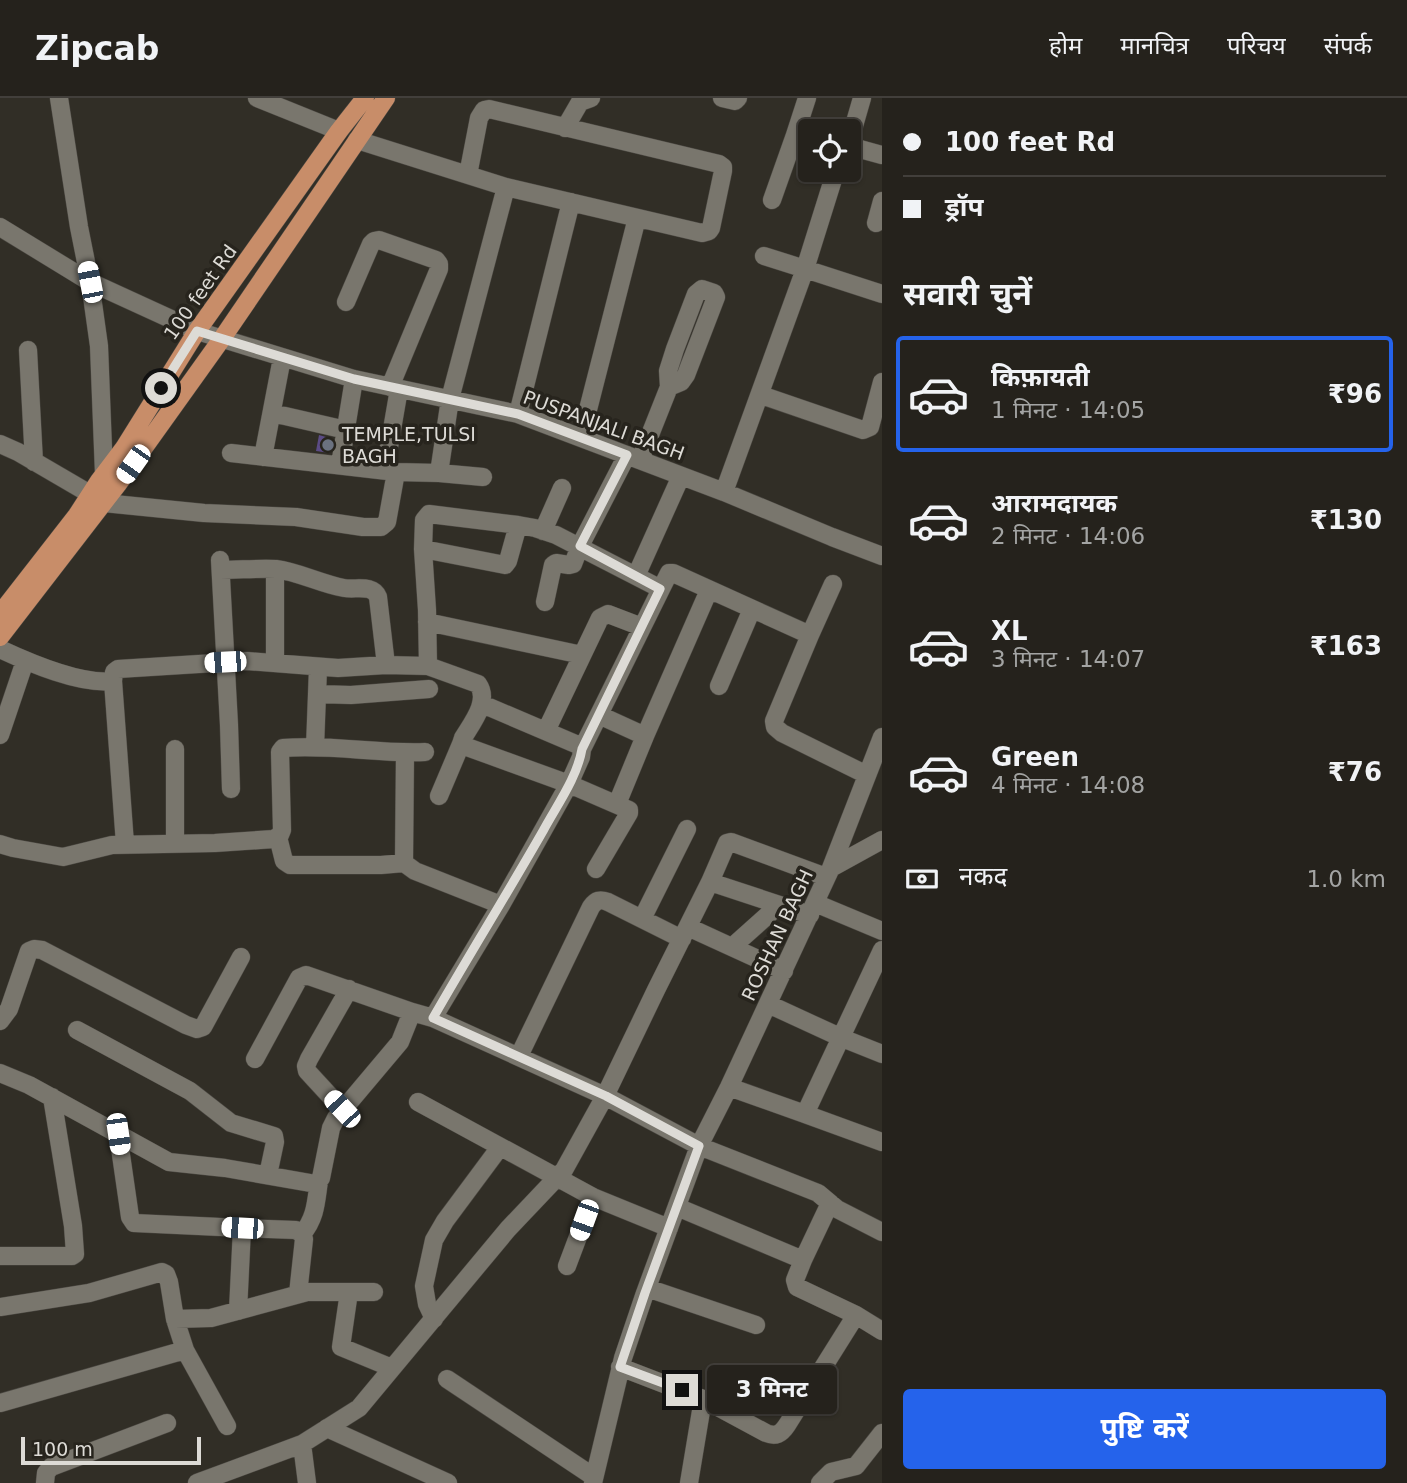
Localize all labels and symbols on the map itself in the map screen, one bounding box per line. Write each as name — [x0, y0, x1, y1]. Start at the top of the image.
street label: 100 feet Rd — [159, 240, 241, 344]
car — [76, 259, 105, 305]
route start — [145, 372, 177, 404]
street label: PUSPANJALI BAGH — [520, 386, 688, 464]
place label: TEMPLE,TULSI BAGH — [341, 423, 476, 467]
marker: TEMPLE,TULSI BAGH — [320, 437, 336, 453]
car — [113, 441, 154, 487]
car — [204, 650, 247, 674]
street label: ROSHAN BAGH — [737, 866, 817, 1004]
car — [320, 1086, 365, 1132]
car — [105, 1112, 132, 1156]
car — [567, 1197, 602, 1243]
car — [221, 1216, 264, 1240]
callout: 3 मिनट — [706, 1366, 836, 1414]
route end — [666, 1374, 698, 1406]
scale bar — [21, 1434, 201, 1466]

